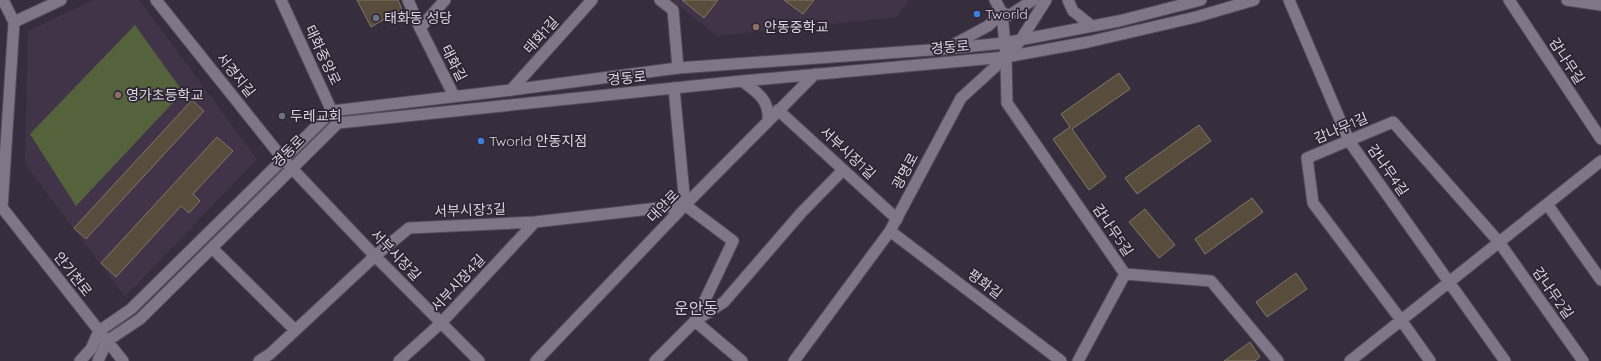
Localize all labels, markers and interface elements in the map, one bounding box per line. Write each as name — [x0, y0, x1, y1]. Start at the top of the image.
place label: Tworld — [985, 5, 1028, 23]
place label: 태화동 성당 — [384, 9, 452, 27]
marker: Tworld — [972, 9, 982, 19]
marker: 태화동 성당 — [371, 13, 381, 23]
street label: 태화1길 — [520, 13, 562, 57]
place label: 안동중학교 — [764, 18, 829, 36]
street label: 태화중앙로 — [301, 22, 345, 88]
marker: 안동중학교 — [751, 22, 761, 32]
street label: 감나무길 — [1545, 34, 1589, 88]
street label: 경동로 — [930, 36, 970, 58]
street label: 태화길 — [437, 42, 471, 84]
street label: 서경지길 — [213, 49, 259, 101]
street label: 경동로 — [607, 67, 647, 89]
place label: 영가초등학교 — [126, 86, 203, 104]
marker: 영가초등학교 — [113, 90, 123, 100]
place label: 두레교회 — [290, 107, 342, 125]
street label: 감나무1길 — [1311, 109, 1371, 147]
marker: 두레교회 — [277, 111, 287, 121]
street label: 서부시장1길 — [816, 123, 880, 183]
street label: 경동로 — [268, 131, 308, 171]
place label: Tworld 안동지점 — [489, 132, 587, 150]
marker: Tworld 안동지점 — [476, 136, 486, 146]
street label: 감나무4길 — [1364, 141, 1412, 199]
street label: 광명로 — [888, 150, 922, 192]
street label: 대안로 — [643, 186, 683, 226]
street label: 서부시장3길 — [434, 200, 506, 220]
street label: 감나무5길 — [1089, 200, 1137, 260]
street label: 서부시장길 — [367, 226, 425, 284]
street label: 안기천로 — [50, 248, 96, 300]
street label: 서부시장4길 — [427, 251, 489, 315]
street label: 감나무2길 — [1529, 264, 1577, 322]
street label: 평화길 — [964, 265, 1006, 303]
district label: 운안동 — [674, 298, 718, 318]

